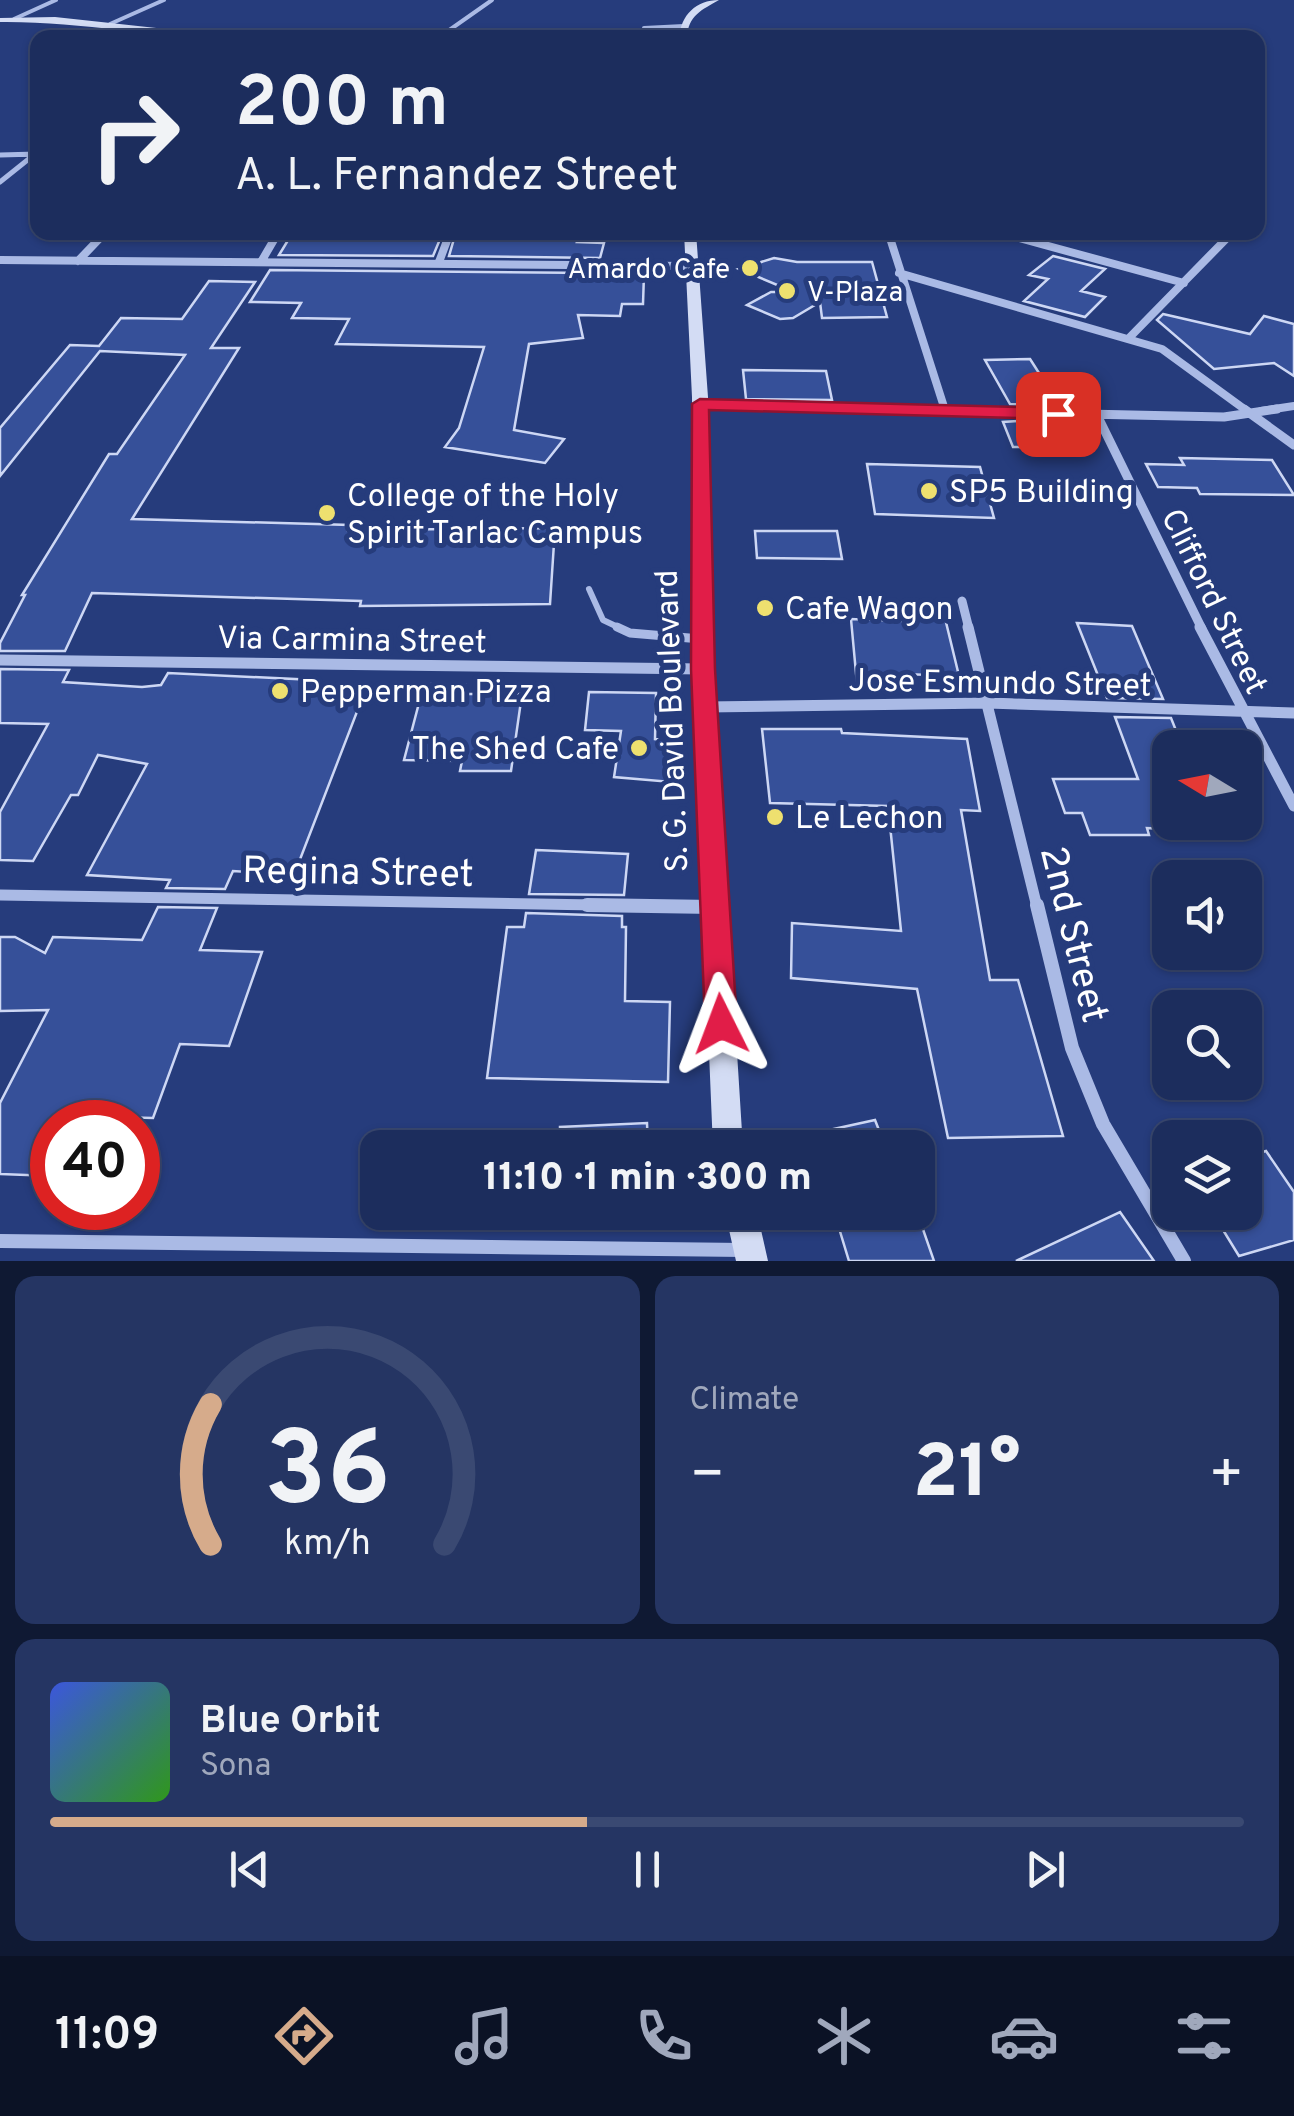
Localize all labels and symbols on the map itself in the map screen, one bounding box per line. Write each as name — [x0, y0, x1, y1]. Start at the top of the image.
place label: Amardo Cafe — [567, 253, 730, 289]
marker: Amardo Cafe — [739, 257, 761, 279]
place label: V-Plaza — [807, 276, 903, 312]
marker: V-Plaza — [776, 280, 798, 302]
pin — [1016, 372, 1101, 457]
place label: SP5 Building — [949, 474, 1134, 514]
place label: College of the Holy Spirit Tarlac Campus — [347, 478, 643, 555]
marker: SP5 Building — [918, 480, 940, 502]
marker: College of the Holy Spirit Tarlac Campus — [316, 502, 338, 524]
street label: Clifford Street — [1150, 503, 1274, 702]
street label: S. G. David Boulevard — [649, 569, 699, 873]
place label: Cafe Wagon — [785, 591, 953, 631]
marker: Cafe Wagon — [754, 597, 776, 619]
street label: Via Carmina Street — [217, 620, 487, 664]
street label: Jose Esmundo Street — [848, 662, 1152, 708]
place label: Pepperman Pizza — [300, 674, 552, 714]
marker: Pepperman Pizza — [269, 680, 291, 702]
north arrow — [1152, 730, 1262, 840]
place label: The Shed Cafe — [412, 731, 619, 771]
marker: The Shed Cafe — [628, 737, 650, 759]
place label: Le Lechon — [795, 800, 944, 840]
marker: Le Lechon — [764, 806, 786, 828]
street label: 2nd Street — [1026, 842, 1117, 1028]
street label: Regina Street — [242, 848, 474, 901]
position arrow — [669, 972, 773, 1076]
speed limit sign: 40 — [30, 1100, 160, 1230]

